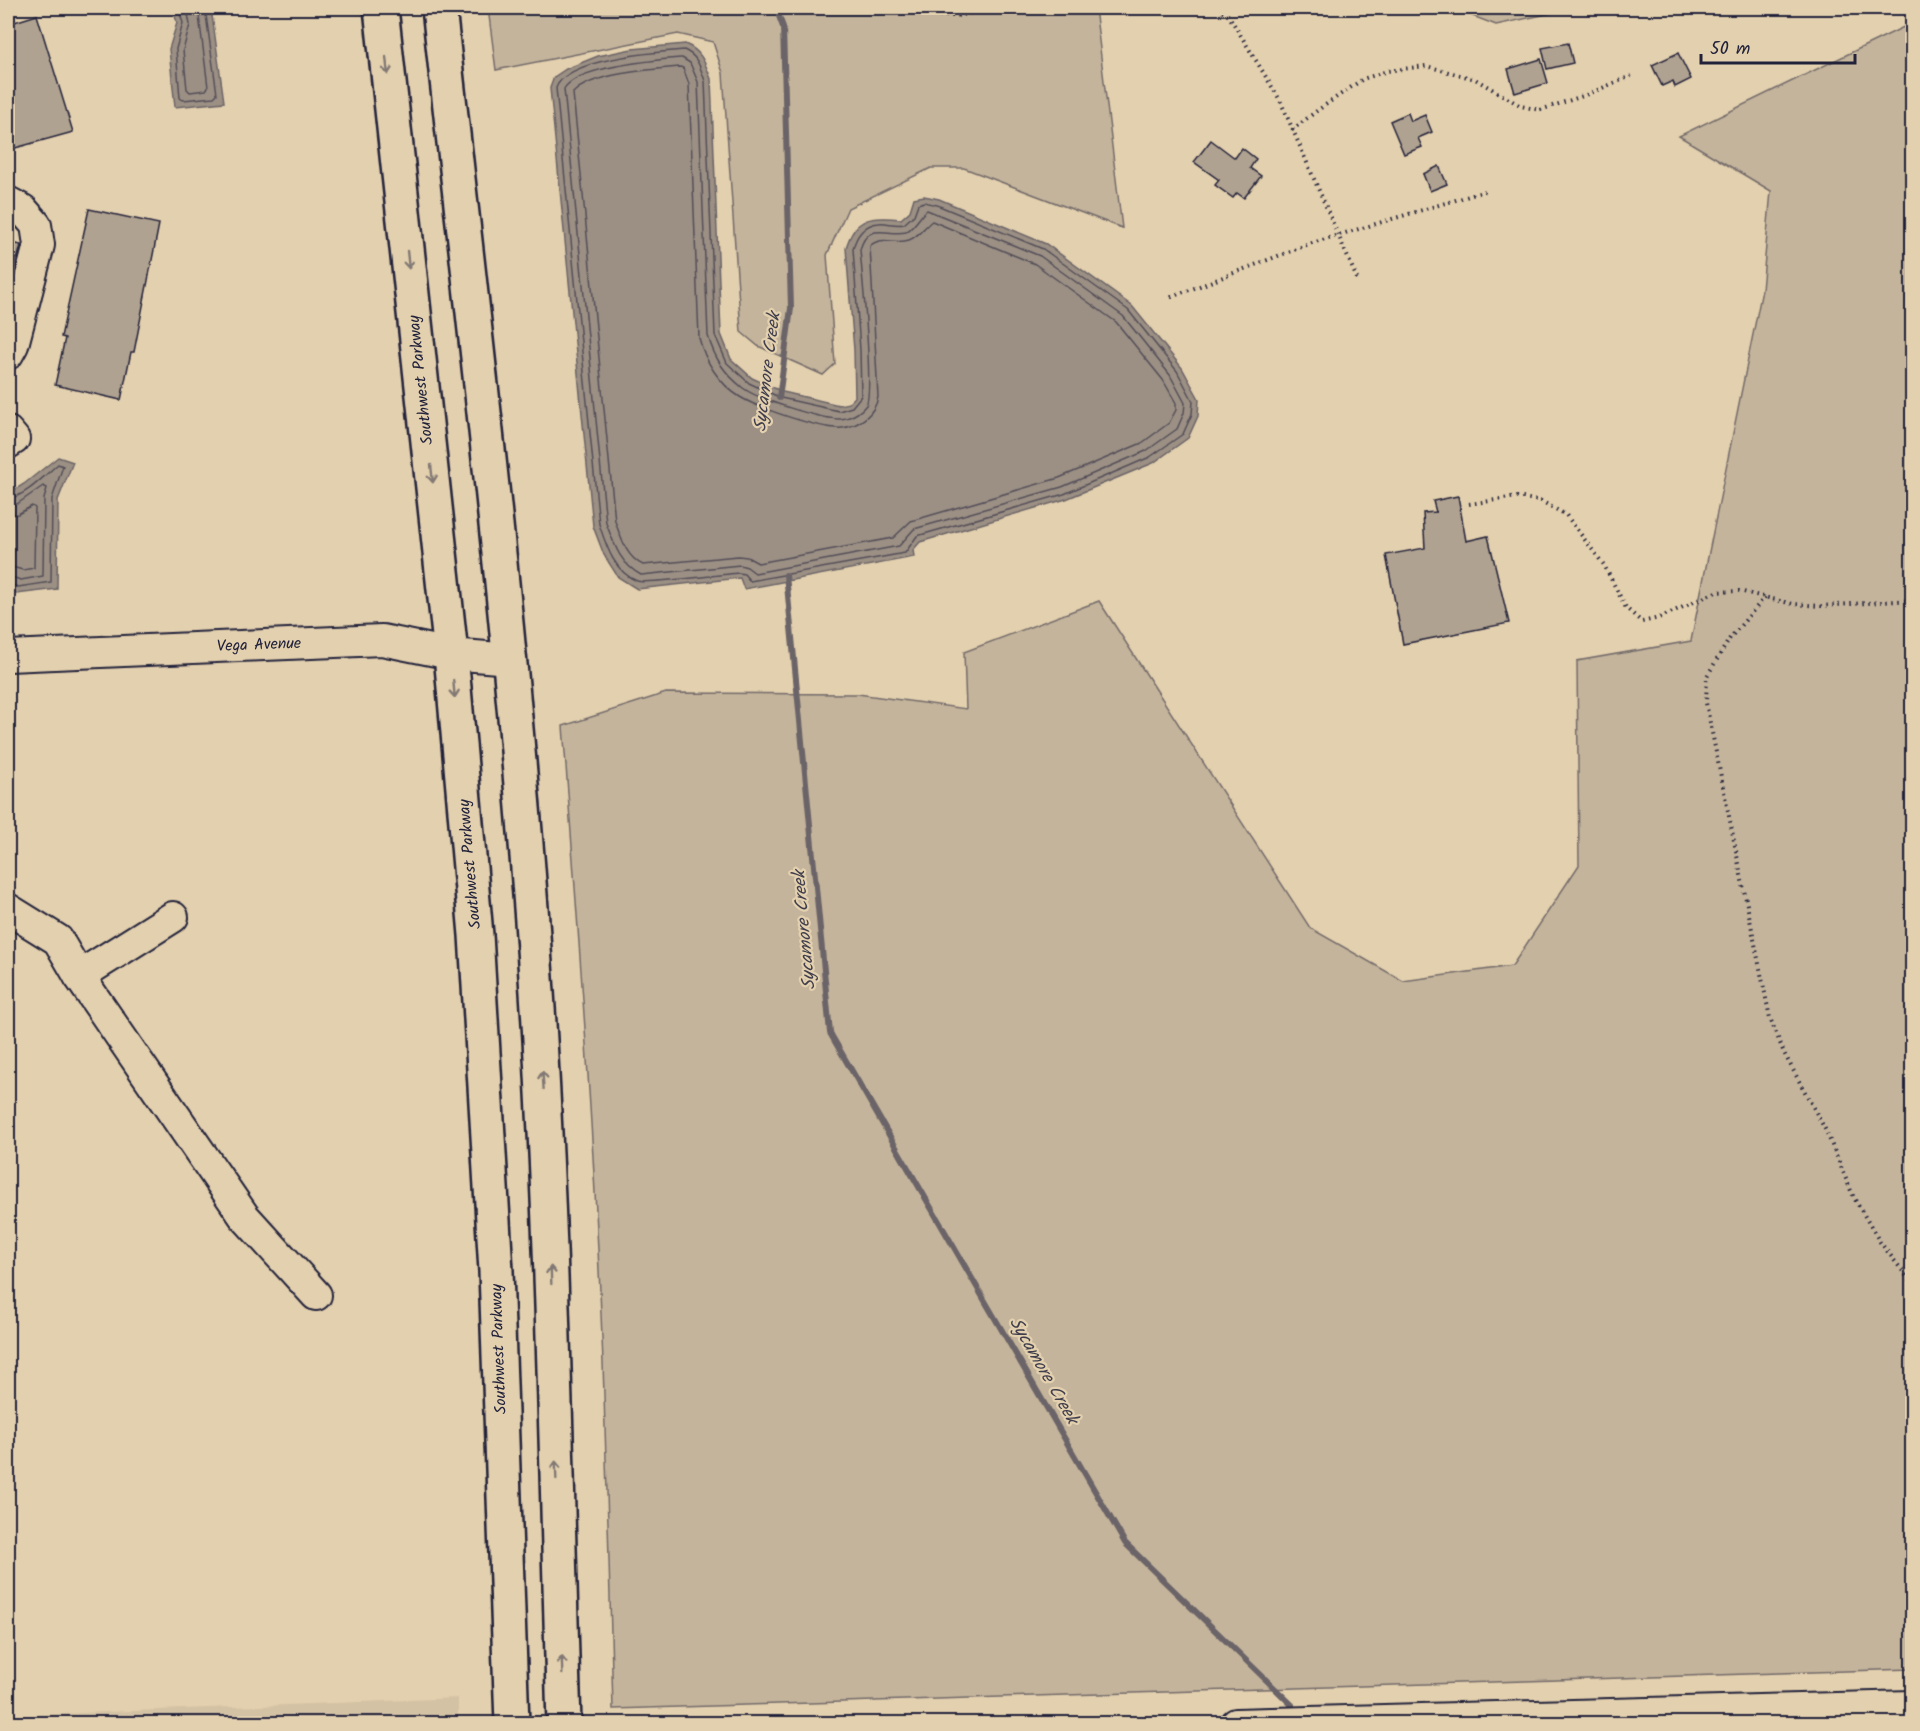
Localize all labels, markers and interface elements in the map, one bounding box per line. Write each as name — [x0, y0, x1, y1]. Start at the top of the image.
scale bar — [1701, 27, 1856, 65]
text: 50 m — [1710, 35, 1750, 64]
one-way arrow — [382, 55, 393, 75]
one-way arrow — [403, 249, 414, 269]
water label: Sycamore Creek — [746, 308, 790, 433]
street label: Southwest Parkway — [402, 313, 440, 446]
one-way arrow — [427, 464, 438, 484]
street label: Vega Avenue — [216, 631, 302, 659]
one-way arrow — [449, 679, 460, 699]
street label: Southwest Parkway — [452, 797, 488, 930]
water label: Sycamore Creek — [785, 867, 825, 991]
one-way arrow — [537, 1071, 548, 1091]
one-way arrow — [545, 1266, 556, 1286]
street label: Southwest Parkway — [484, 1283, 514, 1415]
water label: Sycamore Creek — [1001, 1312, 1087, 1432]
one-way arrow — [551, 1461, 562, 1481]
one-way arrow — [556, 1656, 568, 1676]

